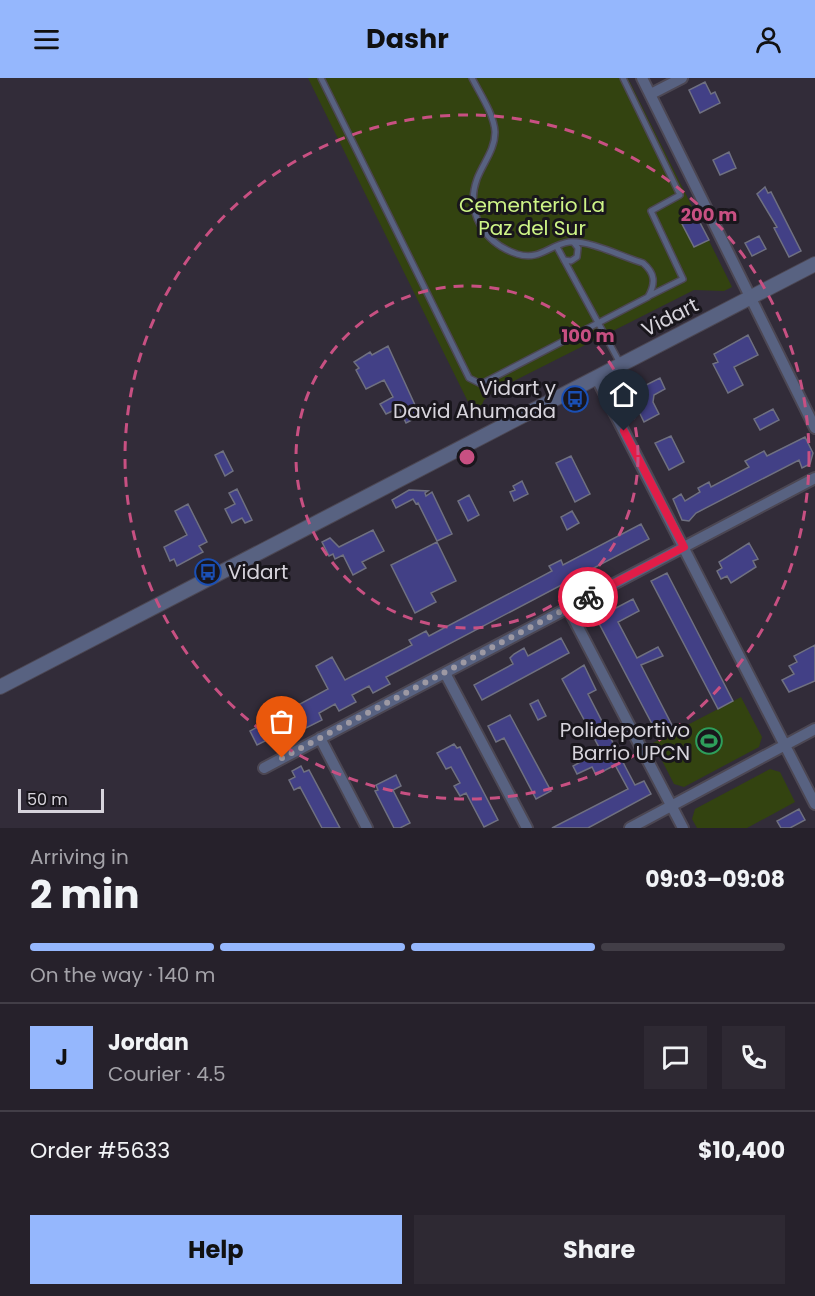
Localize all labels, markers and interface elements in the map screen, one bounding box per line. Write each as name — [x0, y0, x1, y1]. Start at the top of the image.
text: Dashr — [366, 20, 449, 57]
icon: menu — [30, 23, 63, 56]
icon: person — [752, 23, 785, 56]
park label: Cementerio La Paz del Sur — [459, 191, 605, 242]
text: 200 m — [681, 202, 737, 227]
street label: Vidart — [637, 291, 703, 343]
text: 100 m — [561, 323, 615, 348]
pin — [598, 369, 649, 431]
place label: Vidart y David Ahumada — [393, 374, 556, 425]
icon: home — [607, 378, 640, 411]
bus stop icon: Vidart y David Ahumada — [560, 384, 590, 414]
centre of rings — [457, 447, 477, 467]
bus stop icon: Vidart — [193, 557, 223, 587]
place label: Vidart — [228, 558, 288, 586]
courier — [558, 567, 618, 627]
icon: bike — [572, 581, 605, 614]
pin — [256, 696, 307, 758]
icon: bag — [265, 705, 298, 738]
place label: Polideportivo Barrio UPCN — [560, 716, 690, 767]
sports icon: Polideportivo Barrio UPCN — [694, 726, 724, 756]
scale bar — [18, 786, 104, 814]
text: 50 m — [27, 788, 68, 811]
text: Arriving in — [30, 843, 129, 871]
text: 09:03–09:08 — [645, 864, 785, 895]
text: 2 min — [30, 867, 140, 922]
text: On the way · 140 m — [30, 961, 215, 989]
button: chat — [644, 1026, 707, 1089]
button: phone — [722, 1026, 785, 1089]
text: Jordan — [108, 1027, 189, 1058]
text: J — [55, 1042, 68, 1073]
text: Courier · 4.5 — [108, 1060, 226, 1088]
text: Order #5633 — [30, 1135, 170, 1166]
text: $10,400 — [698, 1135, 785, 1166]
button: Help — [30, 1215, 402, 1284]
button: Share — [414, 1215, 785, 1284]

